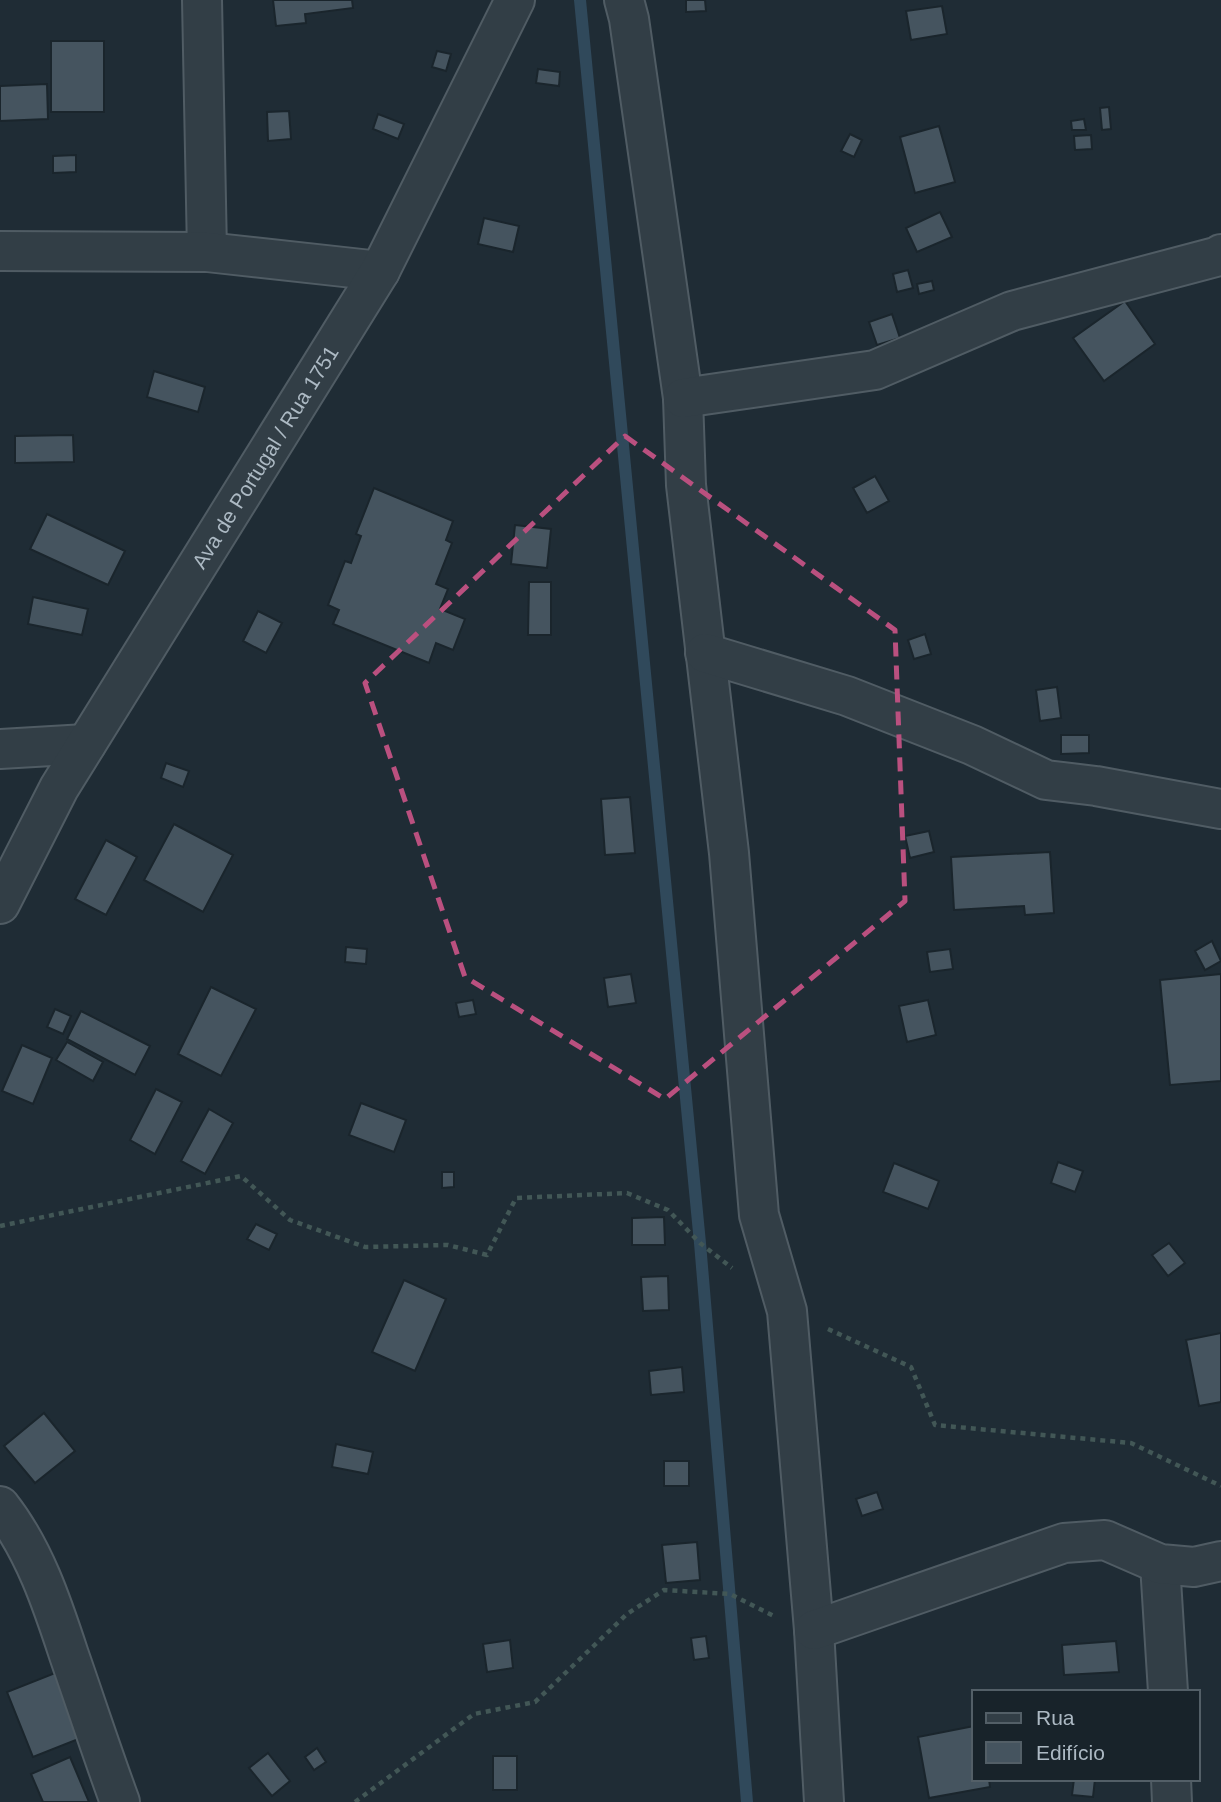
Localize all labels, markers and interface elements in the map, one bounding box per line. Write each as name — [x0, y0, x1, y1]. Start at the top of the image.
street label: Ava de Portugal / Rua 1751 — [187, 341, 342, 572]
legend — [972, 1690, 1200, 1781]
text: Rua — [1036, 1706, 1075, 1729]
text: Edifício — [1036, 1741, 1105, 1764]

